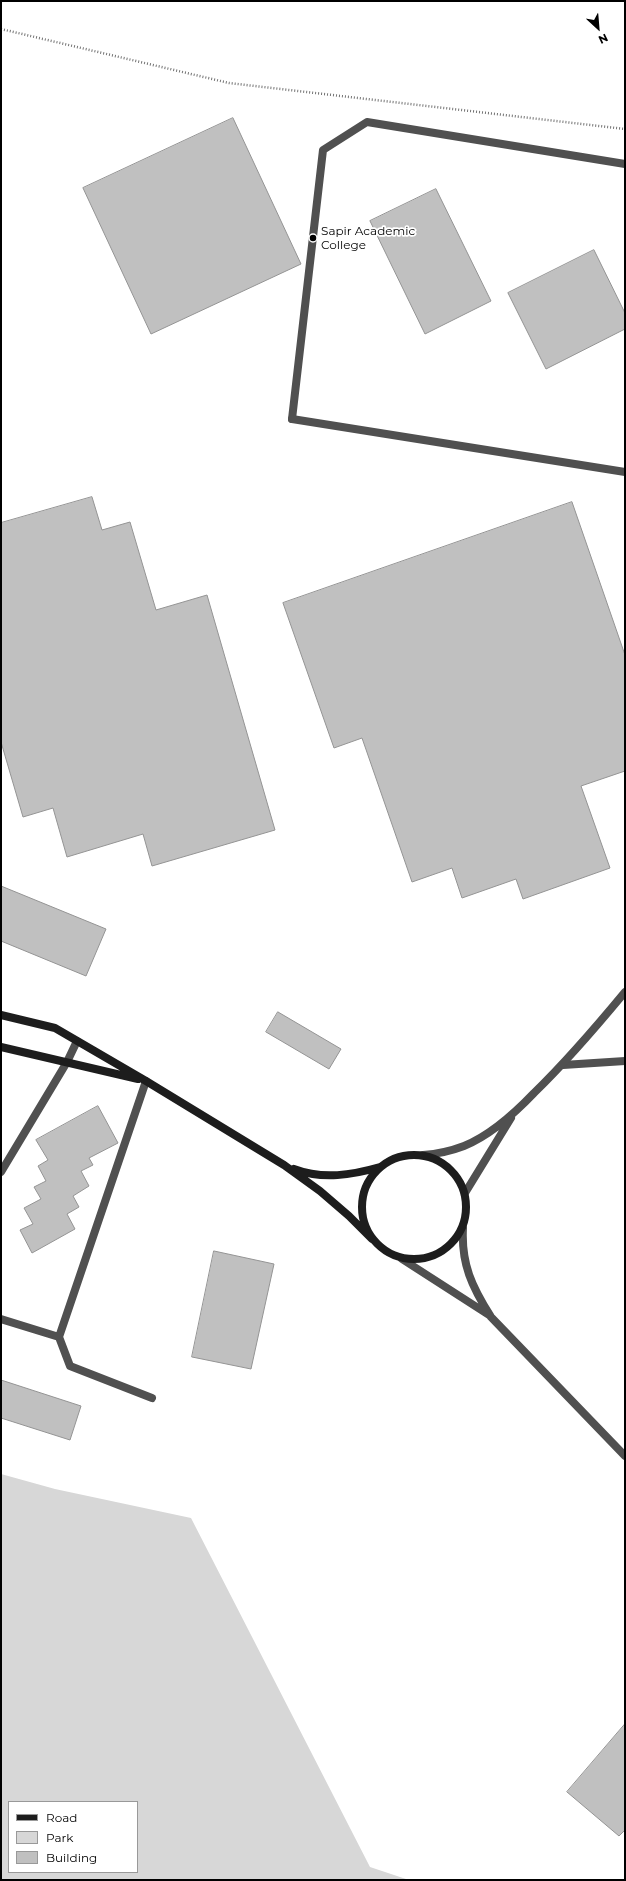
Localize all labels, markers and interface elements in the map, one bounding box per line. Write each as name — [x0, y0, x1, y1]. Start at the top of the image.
north arrow — [578, 8, 618, 48]
text: N — [596, 31, 610, 47]
place label: Sapir Academic College — [321, 224, 415, 252]
marker: Sapir Academic College — [308, 233, 318, 243]
legend — [8, 1801, 138, 1873]
text: Road — [46, 1810, 77, 1825]
text: Park — [46, 1830, 73, 1845]
text: Building — [46, 1850, 97, 1865]

